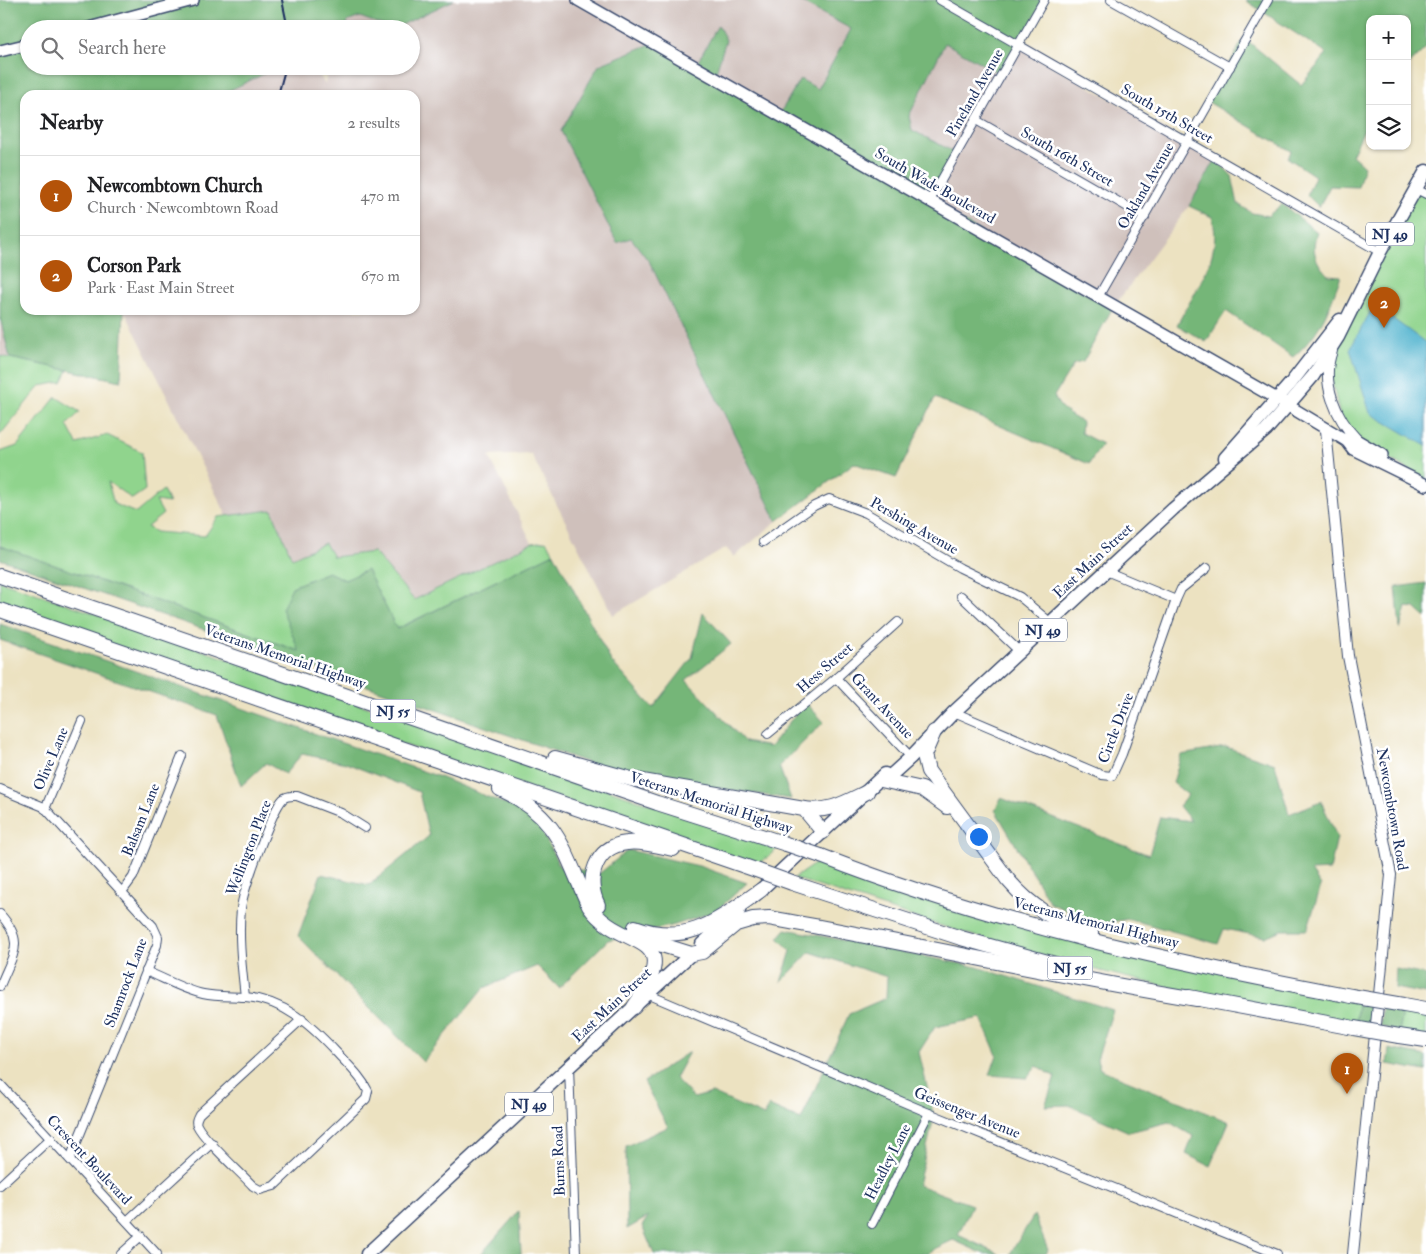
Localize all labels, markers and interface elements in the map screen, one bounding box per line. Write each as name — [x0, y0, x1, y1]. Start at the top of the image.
map controls — [1366, 15, 1411, 150]
button: + — [1366, 15, 1411, 60]
search box — [20, 20, 420, 75]
icon: search — [38, 34, 66, 62]
text: Search here — [78, 36, 166, 60]
street label: Pineland Avenue — [942, 46, 1008, 140]
button: − — [1366, 60, 1411, 105]
street label: South 15th Street — [1118, 80, 1217, 148]
button: layers — [1366, 105, 1411, 150]
text: Nearby — [40, 109, 103, 136]
text: 2 results — [347, 113, 400, 133]
street label: South 16th Street — [1017, 123, 1117, 191]
street label: Oakland Avenue — [1113, 139, 1179, 233]
street label: South Wade Boulevard — [871, 144, 999, 229]
text: Newcombtown Church — [87, 174, 263, 198]
text: 1 — [53, 186, 59, 206]
text: 470 m — [360, 186, 400, 206]
text: Church · Newcombtown Road — [87, 198, 278, 218]
road number: NJ 49 — [1366, 222, 1414, 245]
text: Corson Park — [87, 254, 181, 278]
text: 2 — [52, 266, 60, 286]
text: 670 m — [361, 266, 400, 286]
text: Park · East Main Street — [87, 278, 235, 298]
pin: 2 — [1368, 287, 1400, 328]
street label: Pershing Avenue — [866, 493, 962, 559]
street label: East Main Street — [1049, 519, 1137, 603]
road number: NJ 49 — [1019, 618, 1067, 642]
street label: Veterans Memorial Highway — [202, 620, 369, 694]
street label: Hess Street — [793, 638, 857, 697]
street label: Grant Avenue — [847, 669, 917, 743]
street label: Circle Drive — [1094, 690, 1138, 766]
road number: NJ 55 — [370, 699, 416, 722]
street label: Olive Lane — [29, 725, 73, 793]
street label: Newcombtown Road — [1372, 746, 1412, 872]
street label: Veterans Memorial Highway — [627, 768, 795, 838]
street label: Balsam Lane — [118, 781, 164, 859]
street label: Wellington Place — [222, 797, 276, 899]
your location — [966, 824, 992, 850]
street label: Veterans Memorial Highway — [1011, 893, 1181, 953]
street label: Shamrock Lane — [100, 936, 152, 1030]
road number: NJ 55 — [1048, 956, 1092, 980]
street label: East Main Street — [568, 963, 656, 1047]
pin: 1 — [1331, 1053, 1363, 1094]
street label: Geissenger Avenue — [911, 1083, 1023, 1143]
road number: NJ 49 — [505, 1092, 553, 1116]
street label: Crescent Boulevard — [42, 1111, 136, 1209]
street label: Headley Lane — [861, 1121, 915, 1203]
street label: Burns Road — [548, 1125, 570, 1197]

